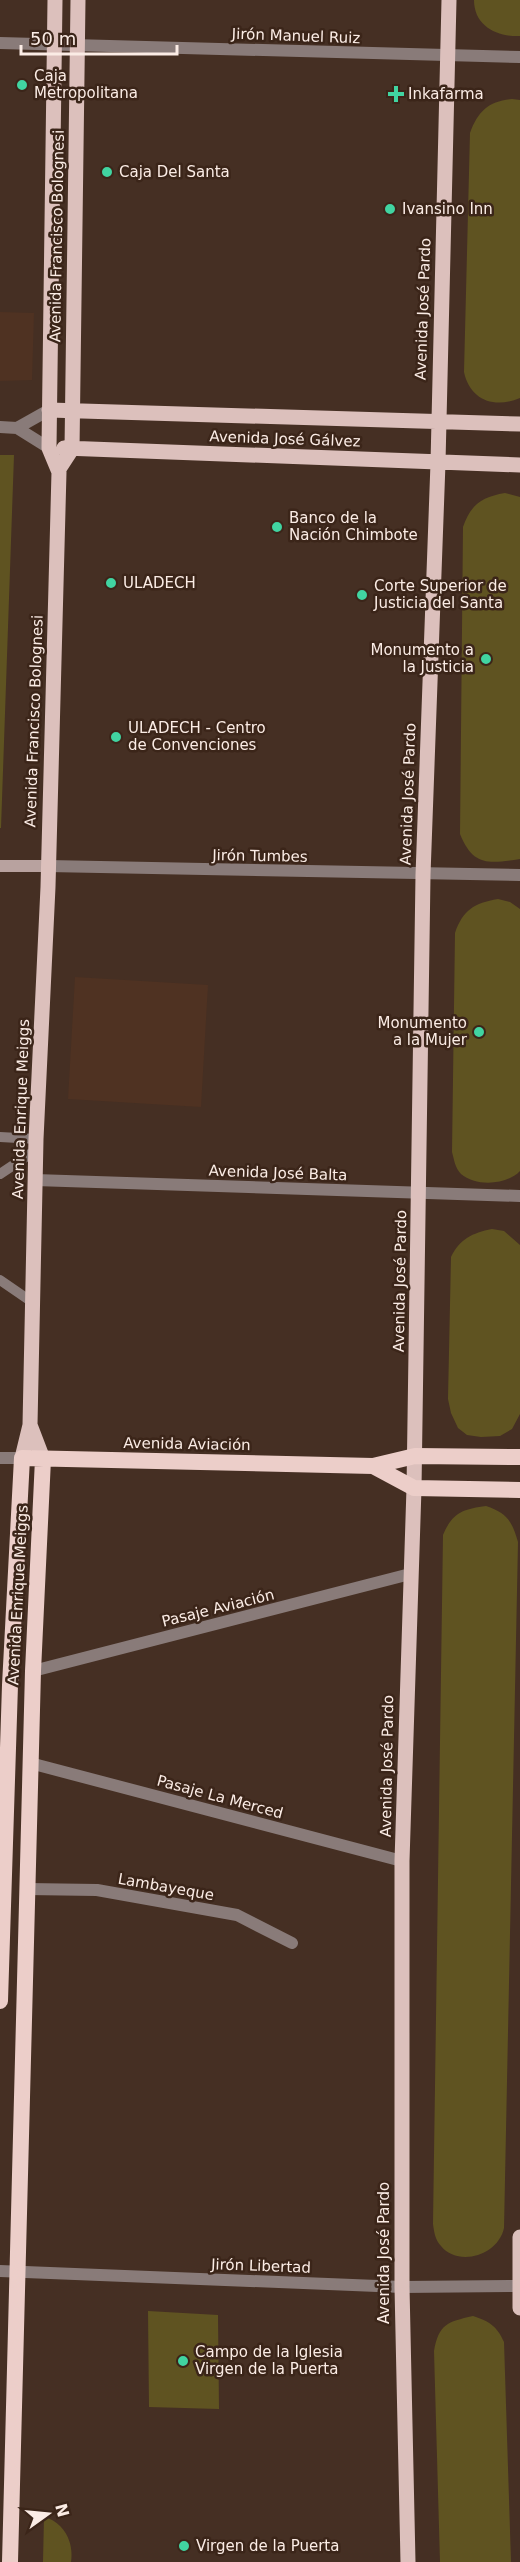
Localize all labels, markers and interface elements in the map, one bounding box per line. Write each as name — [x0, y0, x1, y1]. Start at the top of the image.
scale bar — [21, 18, 177, 56]
street label: Jirón Manuel Ruiz — [230, 25, 361, 47]
text: 50 m — [30, 28, 76, 49]
place label: Caja Metropolitana — [34, 67, 138, 102]
marker: Caja Metropolitana — [15, 78, 29, 92]
place label: Inkafarma — [408, 85, 484, 103]
marker: Inkafarma — [389, 87, 403, 101]
street label: Avenida Francisco Bolognesi — [46, 130, 68, 342]
place label: Caja Del Santa — [119, 163, 230, 181]
marker: Caja Del Santa — [100, 165, 114, 179]
place label: Ivansino Inn — [402, 200, 493, 218]
marker: Ivansino Inn — [383, 202, 397, 216]
street label: Avenida José Pardo — [412, 238, 434, 380]
street label: Avenida José Gálvez — [209, 427, 361, 451]
place label: Banco de la Nación Chimbote — [289, 509, 418, 544]
marker: Banco de la Nación Chimbote — [270, 520, 284, 534]
place label: ULADECH — [123, 574, 196, 592]
marker: ULADECH — [104, 576, 118, 590]
place label: Corte Superior de Justicia del Santa — [373, 577, 507, 612]
marker: Corte Superior de Justicia del Santa — [355, 588, 369, 602]
street label: Avenida Francisco Bolognesi — [21, 614, 47, 828]
place label: Monumento a la Justicia — [371, 641, 474, 676]
marker: Monumento a la Justicia — [479, 652, 493, 666]
place label: ULADECH - Centro de Convenciones — [128, 719, 266, 754]
street label: Avenida José Pardo — [397, 723, 419, 865]
marker: ULADECH - Centro de Convenciones — [109, 730, 123, 744]
street label: Jirón Tumbes — [211, 846, 308, 866]
place label: Monumento a la Mujer — [377, 1014, 468, 1049]
street label: Avenida Enrique Meiggs — [9, 1018, 33, 1199]
marker: Monumento a la Mujer — [472, 1025, 486, 1039]
street label: Avenida José Balta — [208, 1162, 348, 1184]
street label: Avenida José Pardo — [390, 1210, 410, 1352]
street label: Avenida Aviación — [123, 1434, 251, 1454]
street label: Avenida Enrique Meiggs — [4, 1504, 32, 1685]
street label: Pasaje Aviación — [160, 1585, 276, 1631]
street label: Avenida José Pardo — [377, 1695, 397, 1837]
street label: Pasaje La Merced — [155, 1771, 285, 1823]
street label: Lambayeque — [117, 1870, 215, 1904]
street label: Avenida José Pardo — [375, 2182, 393, 2324]
street label: Jirón Libertad — [210, 2255, 311, 2277]
place label: Campo de la Iglesia Virgen de la Puerta — [195, 2343, 343, 2378]
marker: Campo de la Iglesia Virgen de la Puerta — [176, 2354, 190, 2368]
north arrow — [18, 2484, 78, 2544]
text: N — [51, 2501, 73, 2519]
place label: Virgen de la Puerta — [196, 2537, 339, 2555]
marker: Virgen de la Puerta — [177, 2539, 191, 2553]

